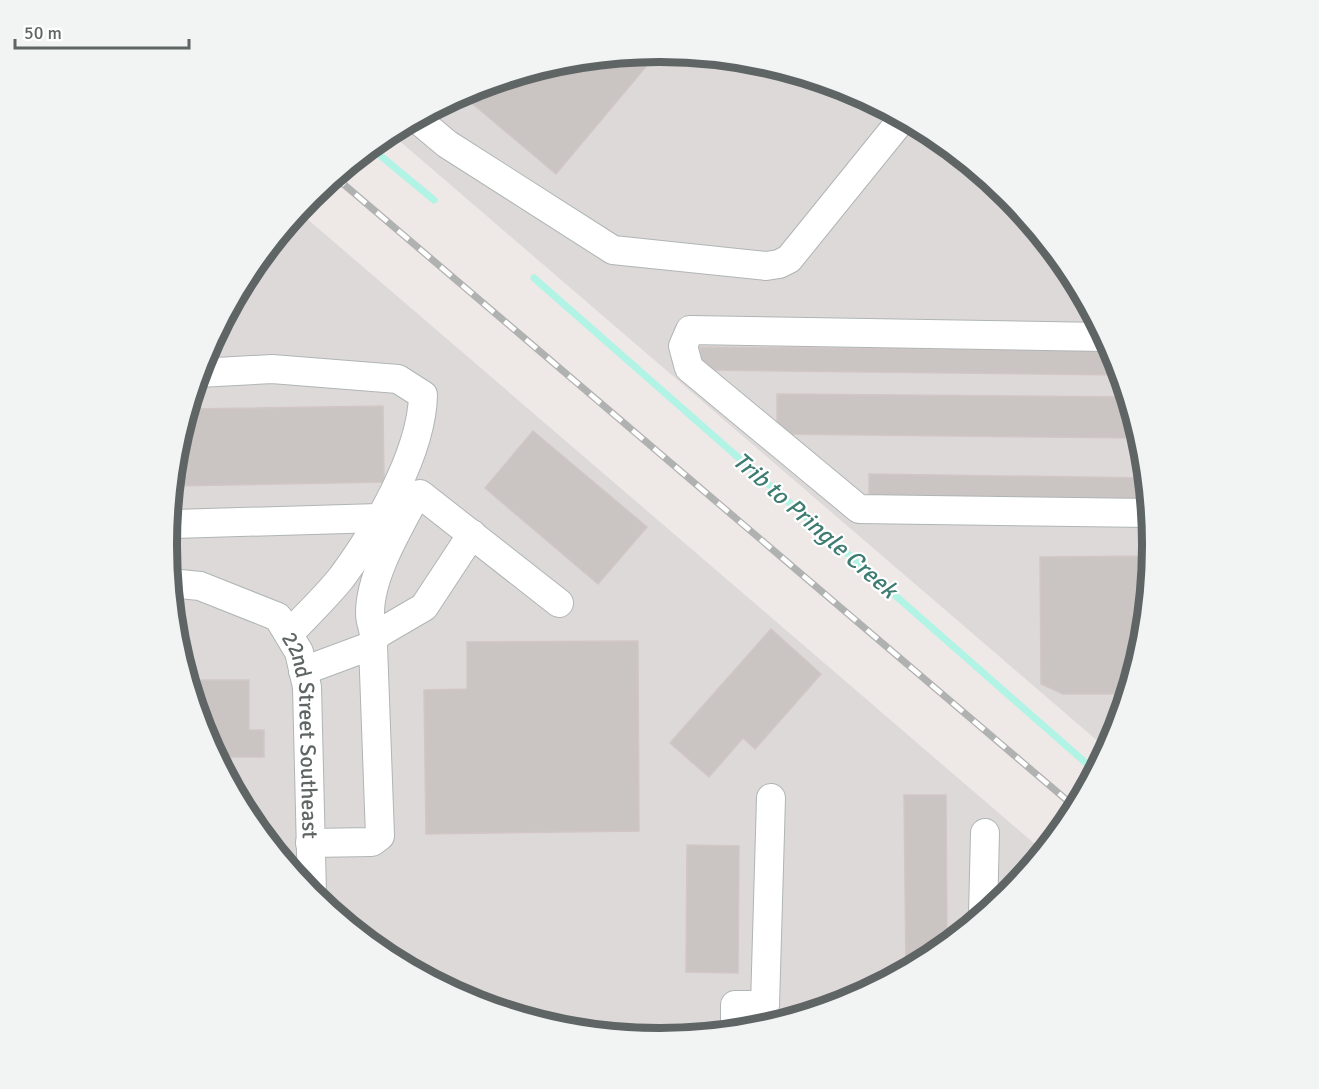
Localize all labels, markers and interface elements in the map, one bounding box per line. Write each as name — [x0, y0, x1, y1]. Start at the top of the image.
scale bar — [15, 12, 189, 50]
text: 50 m — [24, 22, 62, 44]
water label: Trib to Pringle Creek — [727, 445, 905, 606]
street label: 22nd Street Southeast — [276, 627, 324, 840]

